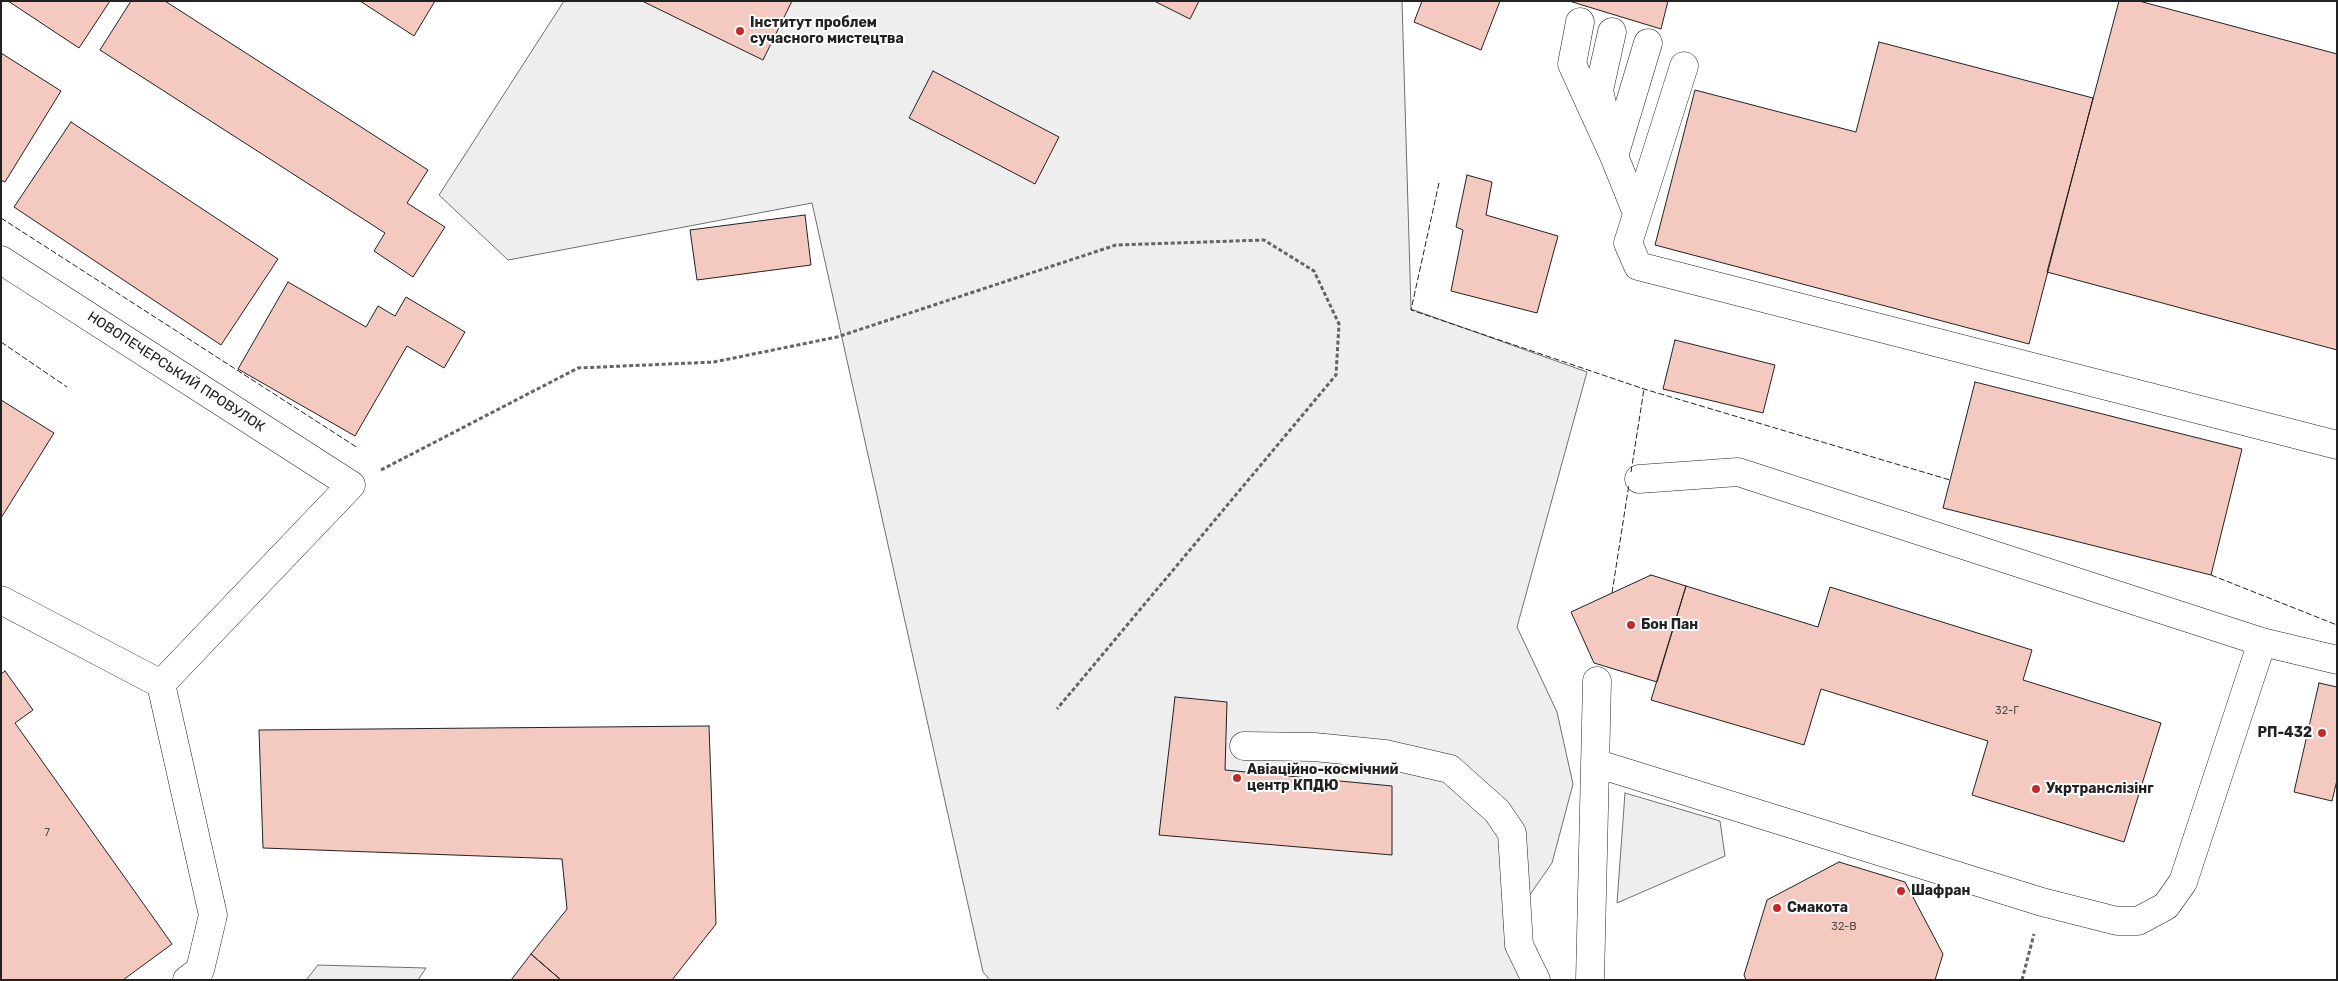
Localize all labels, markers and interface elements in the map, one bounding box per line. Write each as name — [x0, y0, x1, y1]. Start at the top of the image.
place label: Інститут проблем сучасного мистецтва — [750, 15, 904, 48]
marker: Інститут проблем сучасного мистецтва — [734, 25, 746, 37]
street label: НОВОПЕЧЕРСЬКИЙ ПРОВУЛОК — [84, 308, 268, 436]
place label: Бон Пан — [1641, 617, 1698, 633]
marker: Бон Пан — [1625, 619, 1637, 631]
house number: 32-Г — [1995, 704, 2019, 718]
place label: РП-432 — [2258, 725, 2312, 741]
marker: РП-432 — [2316, 727, 2328, 739]
place label: Авіаційно-космічний центр КПДЮ — [1247, 762, 1398, 794]
marker: Авіаційно-космічний центр КПДЮ — [1231, 772, 1243, 784]
place label: Укртранслізінг — [2046, 781, 2154, 797]
marker: Укртранслізінг — [2030, 783, 2042, 795]
house number: 7 — [44, 826, 50, 840]
place label: Шафран — [1911, 883, 1970, 899]
marker: Шафран — [1895, 885, 1907, 897]
place label: Смакота — [1787, 900, 1848, 916]
marker: Смакота — [1771, 902, 1783, 914]
house number: 32-В — [1831, 920, 1857, 934]

